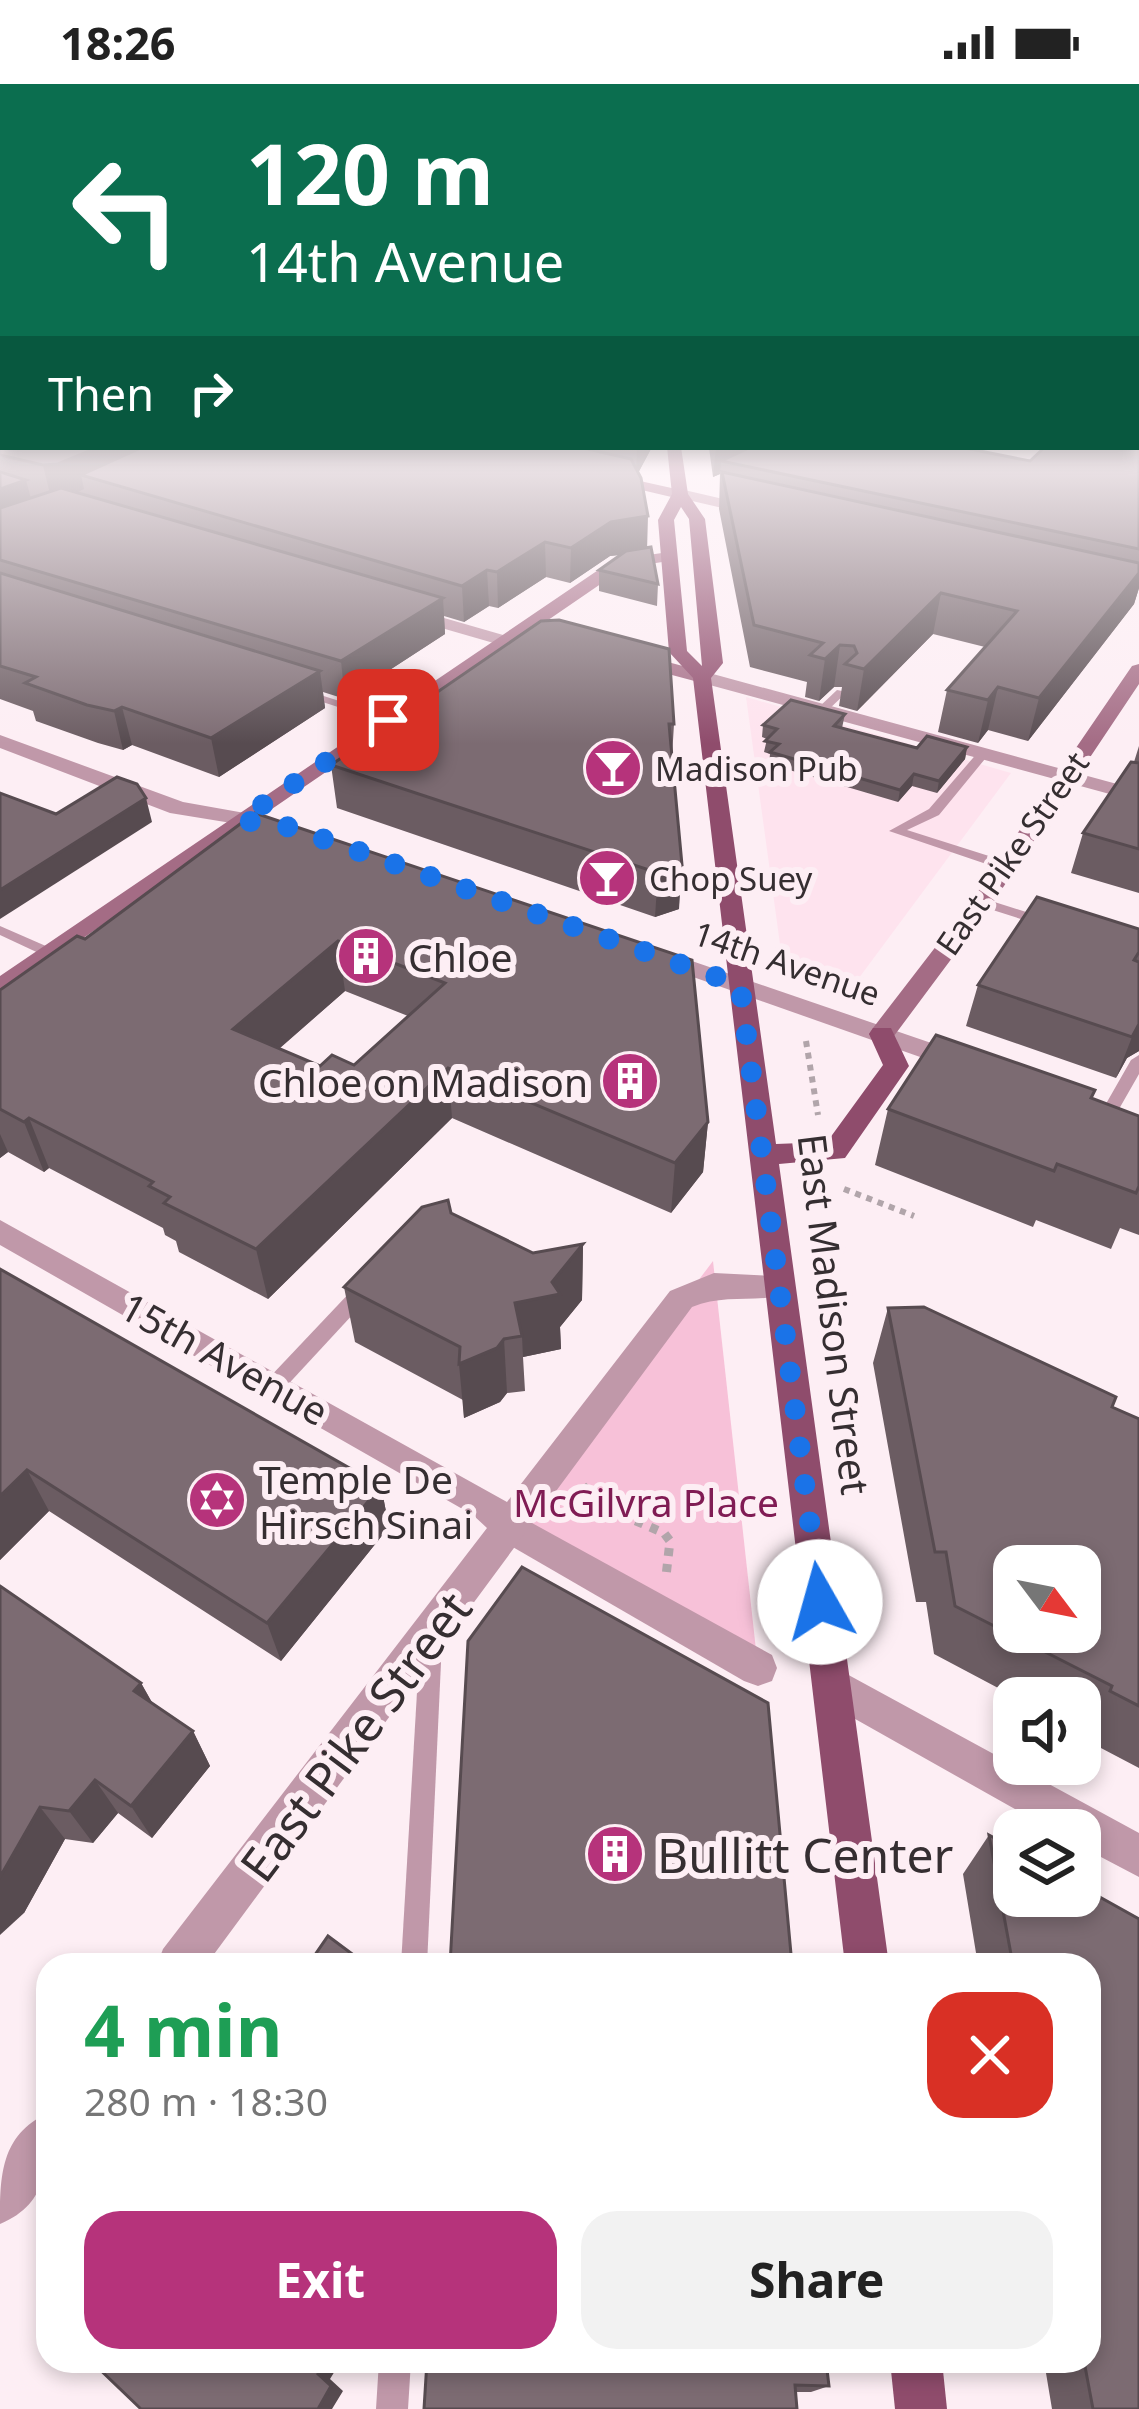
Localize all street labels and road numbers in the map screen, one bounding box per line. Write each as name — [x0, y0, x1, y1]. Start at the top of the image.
street label: East Pike Street — [925, 742, 1099, 964]
street label: 14th Avenue — [688, 910, 886, 1016]
street label: East Madison Street — [787, 1131, 883, 1497]
street label: 15th Avenue — [112, 1279, 338, 1437]
street label: East Pike Street — [225, 1578, 485, 1894]

